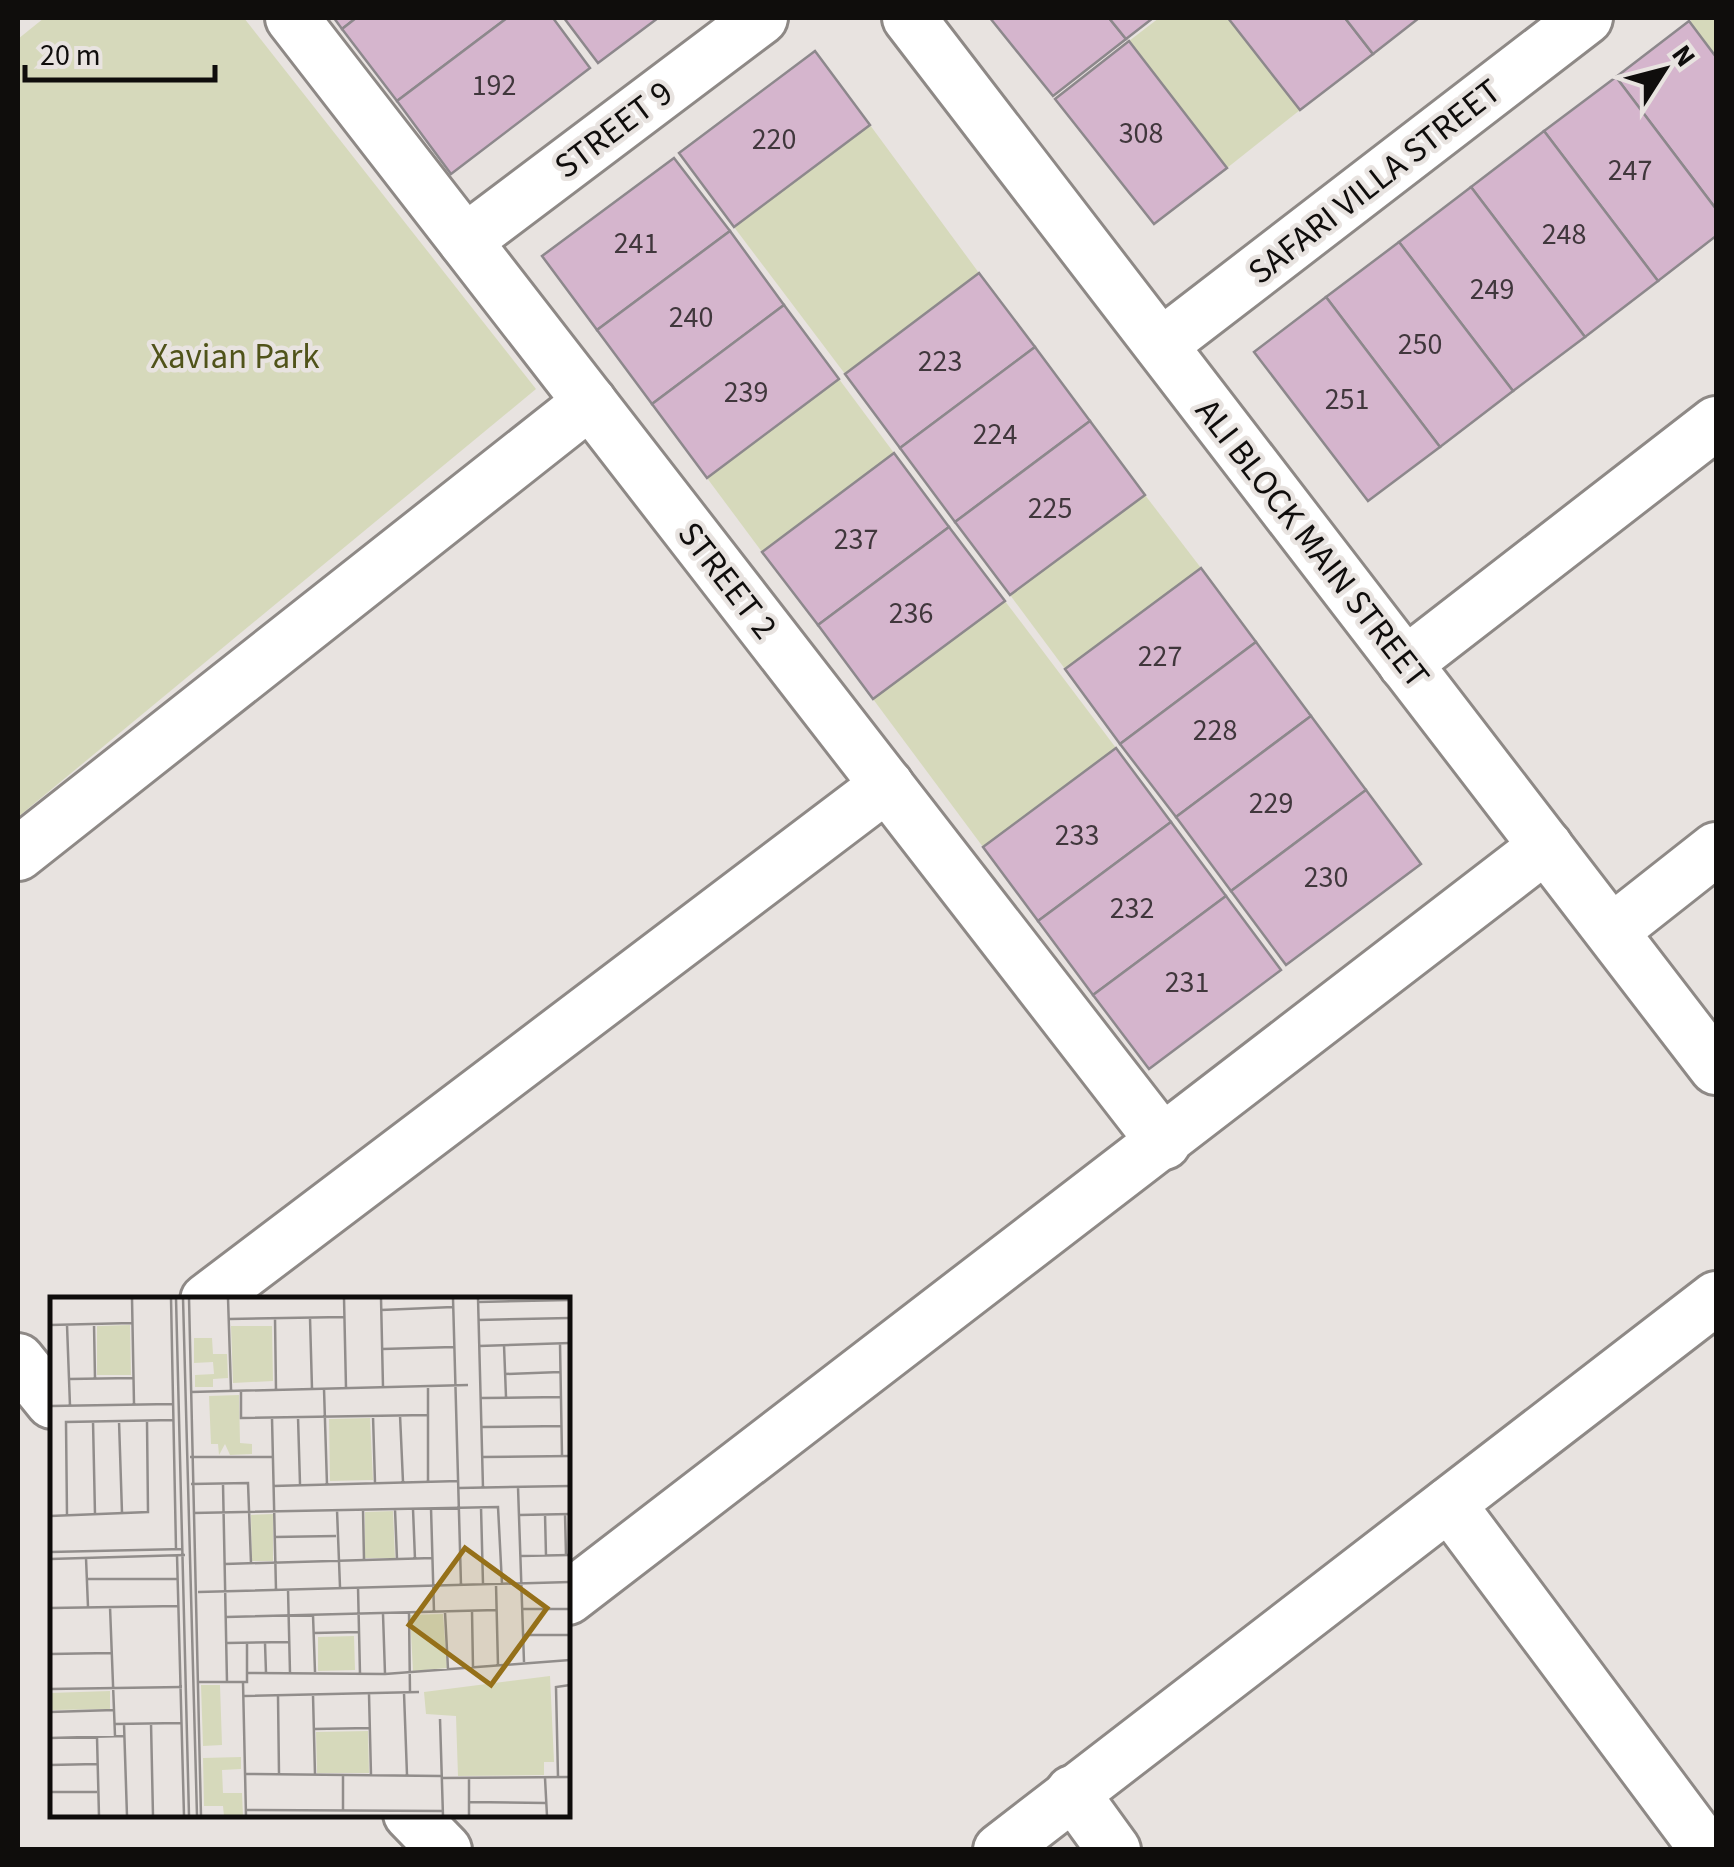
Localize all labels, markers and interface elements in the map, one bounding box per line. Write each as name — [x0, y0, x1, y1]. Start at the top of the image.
scale bar — [25, 20, 215, 82]
north arrow — [1614, 20, 1714, 120]
text: 20 m — [40, 34, 101, 77]
text: N — [1662, 37, 1705, 75]
house number: 192 — [472, 64, 516, 107]
street label: SAFARI VILLA STREET — [1238, 67, 1512, 296]
street label: STREET 9 — [544, 69, 683, 191]
house number: 308 — [1119, 112, 1163, 155]
house number: 220 — [752, 118, 796, 161]
house number: 247 — [1608, 149, 1652, 192]
house number: 248 — [1542, 213, 1586, 256]
house number: 241 — [614, 222, 658, 265]
house number: 249 — [1470, 268, 1514, 311]
house number: 240 — [669, 296, 713, 339]
house number: 250 — [1398, 323, 1442, 366]
park label: Xavian Park — [150, 332, 320, 382]
house number: 223 — [918, 340, 962, 383]
house number: 239 — [724, 371, 768, 414]
house number: 251 — [1325, 378, 1369, 421]
street label: ALI BLOCK MAIN STREET — [1183, 388, 1441, 699]
house number: 224 — [973, 413, 1017, 456]
house number: 225 — [1028, 487, 1072, 530]
street label: STREET 2 — [665, 511, 789, 650]
house number: 237 — [834, 518, 878, 561]
house number: 236 — [889, 592, 933, 635]
house number: 227 — [1138, 635, 1182, 678]
house number: 228 — [1193, 709, 1237, 752]
house number: 229 — [1249, 782, 1293, 825]
house number: 233 — [1055, 814, 1099, 857]
house number: 230 — [1304, 856, 1348, 899]
house number: 232 — [1110, 887, 1154, 930]
house number: 231 — [1165, 961, 1209, 1004]
inset map — [50, 1297, 570, 1817]

